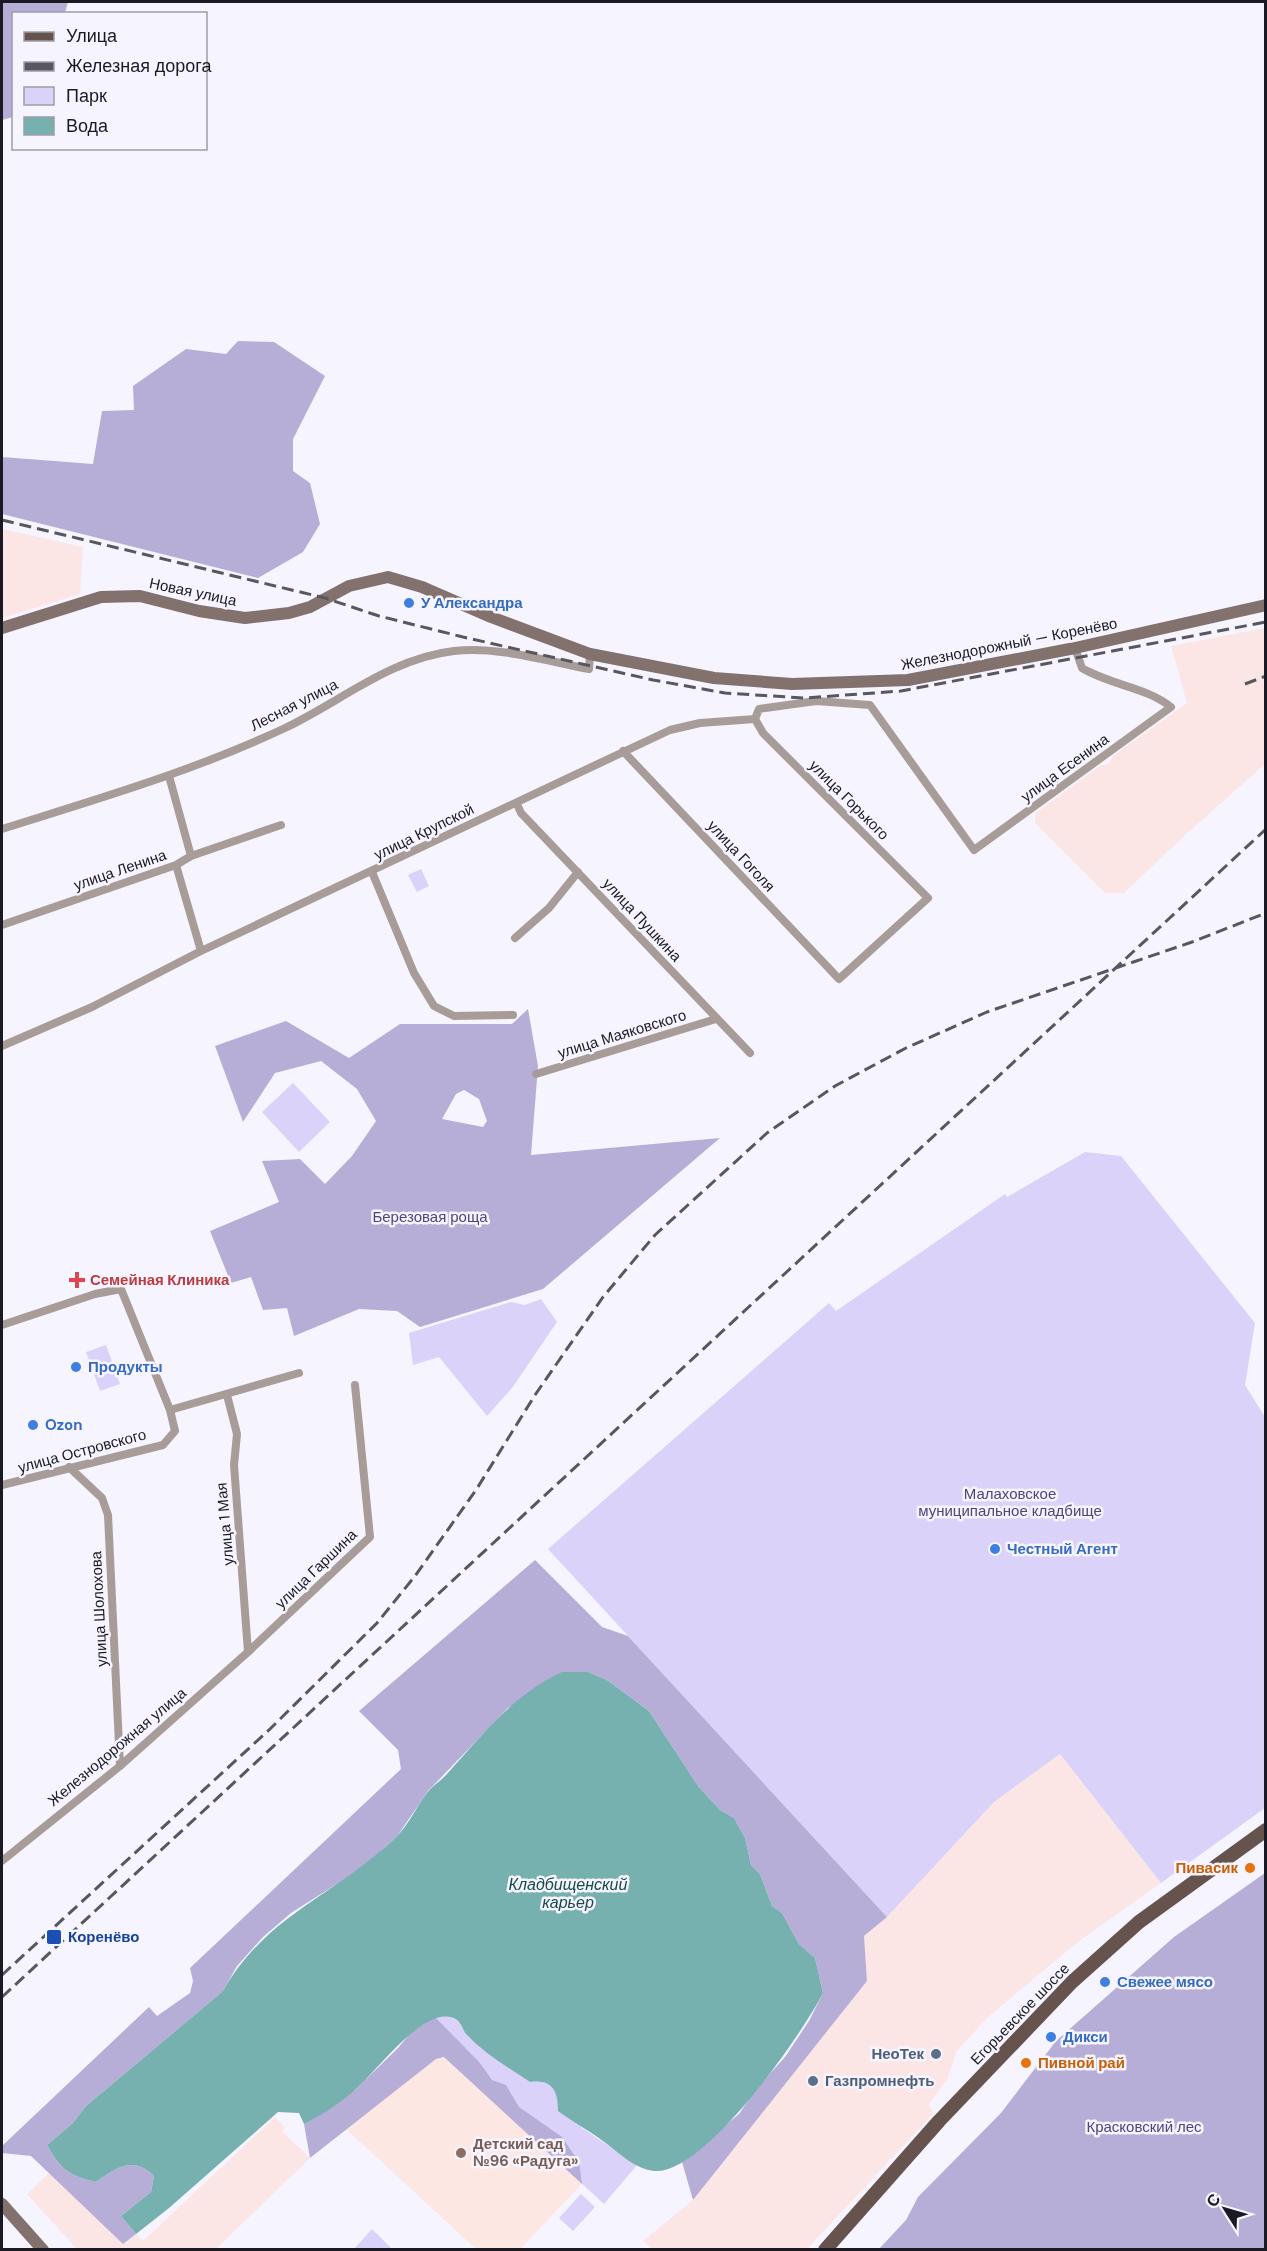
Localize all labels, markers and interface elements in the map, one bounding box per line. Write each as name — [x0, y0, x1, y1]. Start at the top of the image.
legend — [12, 12, 207, 150]
text: Улица — [66, 24, 118, 48]
text: Железная дорога — [66, 54, 212, 78]
text: Парк — [66, 84, 107, 108]
text: Вода — [66, 114, 109, 138]
street label: Новая улица — [148, 573, 239, 611]
place label: У Александра — [421, 593, 523, 613]
marker: У Александра — [402, 596, 416, 610]
street label: Железнодорожный — Коренёво — [899, 613, 1119, 675]
street label: Лесная улица — [247, 674, 342, 736]
street label: улица Есенина — [1017, 729, 1114, 807]
street label: улица Горького — [805, 756, 893, 844]
street label: улица Крупской — [371, 799, 477, 865]
street label: улица Гоголя — [703, 816, 779, 896]
street label: улица Ленина — [71, 845, 170, 895]
street label: улица Пушкина — [598, 874, 686, 966]
street label: улица Маяковского — [555, 1005, 689, 1063]
park label: Березовая роща — [372, 1207, 488, 1227]
place label: Семейная Клиника — [90, 1270, 230, 1290]
marker: Семейная Клиника — [68, 1271, 86, 1289]
place label: Продукты — [88, 1357, 163, 1377]
marker: Продукты — [69, 1360, 83, 1374]
place label: Ozon — [45, 1415, 83, 1435]
marker: Ozon — [26, 1418, 40, 1432]
street label: улица Островского — [16, 1424, 148, 1478]
street label: улица 1 Мая — [211, 1482, 239, 1566]
park label: Малаховское муниципальное кладбище — [918, 1484, 1102, 1521]
street label: улица Гаршина — [271, 1524, 362, 1613]
place label: Честный Агент — [1007, 1539, 1118, 1559]
marker: Честный Агент — [988, 1542, 1002, 1556]
street label: улица Шолохова — [86, 1550, 112, 1667]
street label: Железнодорожная улица — [44, 1683, 191, 1811]
place label: Пивасик — [1176, 1858, 1238, 1878]
marker: Пивасик — [1243, 1861, 1257, 1875]
water label: Кладбищенский карьер — [509, 1874, 627, 1913]
place label: Коренёво — [68, 1927, 139, 1947]
marker: Коренёво — [45, 1928, 63, 1946]
street label: Егорьевское шоссе — [966, 1959, 1074, 2069]
place label: Свежее мясо — [1117, 1972, 1213, 1992]
marker: Свежее мясо — [1098, 1975, 1112, 1989]
place label: Дикси — [1063, 2027, 1108, 2047]
marker: Дикси — [1044, 2030, 1058, 2044]
place label: НеоТек — [871, 2044, 924, 2064]
marker: НеоТек — [929, 2047, 943, 2061]
place label: Пивной рай — [1038, 2053, 1125, 2073]
marker: Пивной рай — [1019, 2056, 1033, 2070]
place label: Газпромнефть — [825, 2071, 934, 2091]
marker: Газпромнефть — [806, 2074, 820, 2088]
park label: Красковский лес — [1086, 2117, 1202, 2137]
place label: Детский сад №96 «Радуга» — [473, 2134, 579, 2171]
marker: Детский сад №96 «Радуга» — [454, 2146, 468, 2160]
north arrow — [1195, 2179, 1255, 2239]
text: С — [1202, 2189, 1226, 2211]

